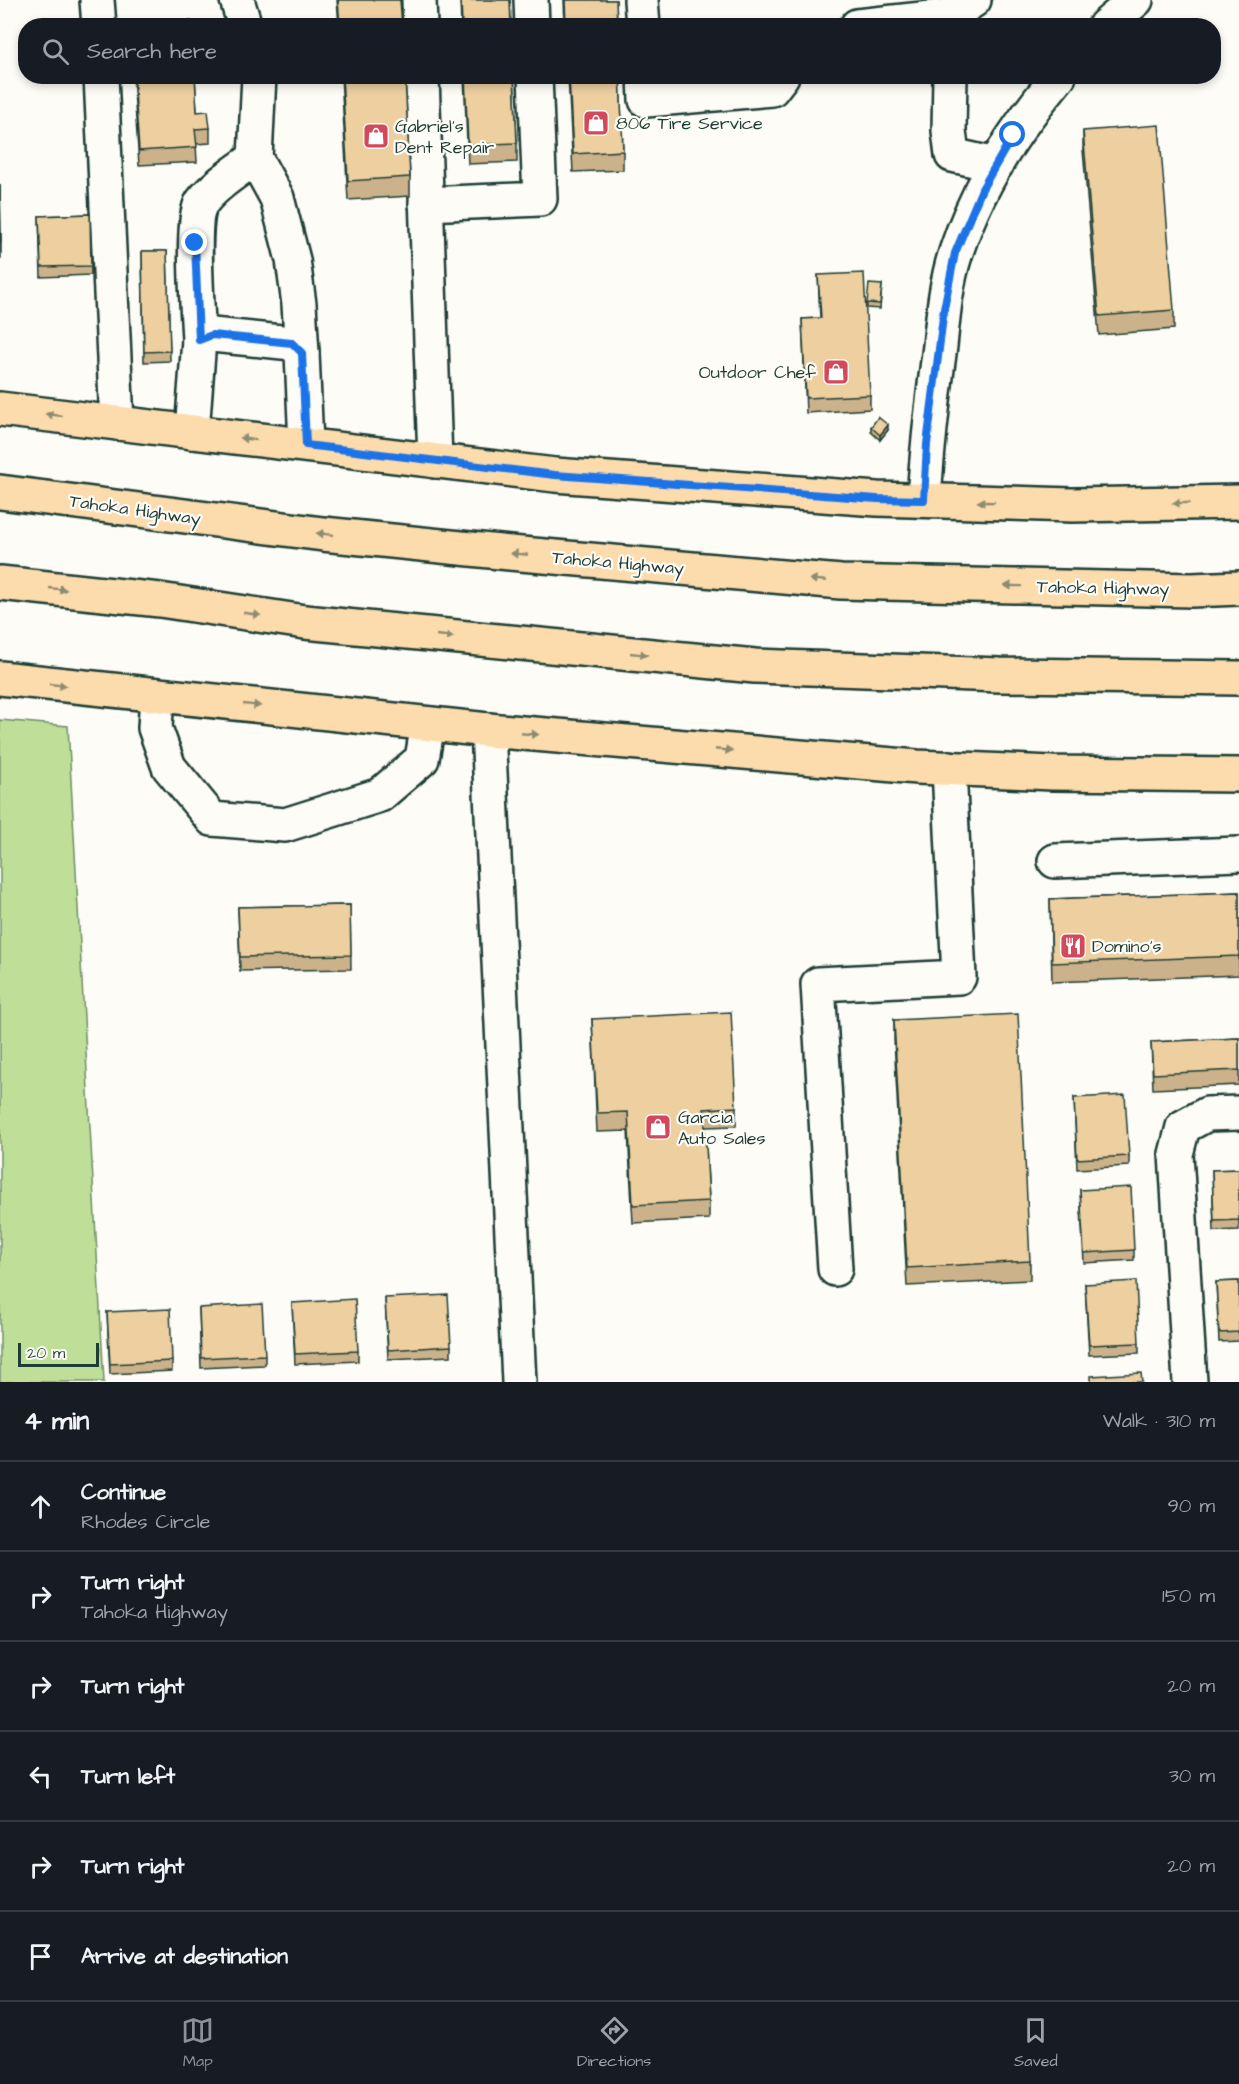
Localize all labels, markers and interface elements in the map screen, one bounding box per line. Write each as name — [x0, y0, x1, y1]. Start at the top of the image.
search box — [18, 18, 1221, 84]
icon: search — [39, 35, 72, 68]
text: Search here — [87, 36, 217, 67]
shop icon: 806 Tire Service — [581, 108, 611, 138]
place label: 806 Tire Service — [616, 111, 763, 136]
place label: Gabriel's Dent Repair — [395, 114, 494, 160]
shop icon: Gabriel's Dent Repair — [361, 121, 391, 151]
route start — [999, 121, 1025, 147]
route end — [181, 229, 207, 255]
shop icon: Outdoor Chef — [821, 357, 851, 387]
place label: Outdoor Chef — [699, 360, 816, 385]
one-way arrow — [44, 411, 63, 420]
one-way arrow — [238, 434, 257, 443]
street label: Tahoka Highway — [68, 488, 202, 533]
one-way arrow — [976, 497, 995, 507]
one-way arrow — [1171, 498, 1190, 508]
one-way arrow — [315, 529, 334, 538]
street label: Tahoka Highway — [551, 545, 685, 582]
one-way arrow — [509, 549, 528, 559]
street label: Tahoka Highway — [1037, 574, 1169, 603]
one-way arrow — [808, 575, 827, 585]
one-way arrow — [1003, 581, 1022, 591]
one-way arrow — [49, 584, 68, 594]
one-way arrow — [242, 610, 261, 619]
one-way arrow — [436, 631, 455, 641]
one-way arrow — [630, 649, 649, 659]
one-way arrow — [49, 680, 68, 690]
one-way arrow — [243, 700, 262, 710]
one-way arrow — [520, 729, 539, 739]
one-way arrow — [714, 746, 733, 755]
restaurant icon: Domino's — [1058, 931, 1088, 961]
place label: Domino's — [1092, 934, 1162, 959]
place label: Garcia Auto Sales — [678, 1105, 766, 1151]
shop icon: Garcia Auto Sales — [643, 1112, 673, 1142]
scale bar — [18, 1340, 99, 1368]
text: 20 m — [27, 1342, 65, 1364]
text: 4 min — [24, 1403, 89, 1439]
text: Walk · 310 m — [1103, 1407, 1215, 1435]
text: Continue — [81, 1477, 166, 1508]
icon: ahead — [24, 1490, 57, 1523]
text: 90 m — [1167, 1492, 1215, 1520]
text: Rhodes Circle — [81, 1508, 210, 1536]
text: Turn right — [81, 1567, 184, 1598]
icon: right — [24, 1580, 57, 1613]
text: 150 m — [1162, 1582, 1215, 1610]
text: Tahoka Highway — [81, 1598, 228, 1626]
icon: right — [24, 1670, 57, 1703]
text: Turn right — [81, 1671, 184, 1702]
text: 20 m — [1167, 1672, 1215, 1700]
icon: left — [24, 1760, 57, 1793]
text: Turn left — [81, 1761, 175, 1792]
text: 30 m — [1169, 1762, 1215, 1790]
icon: right — [24, 1850, 57, 1883]
text: Turn right — [81, 1851, 184, 1882]
text: 20 m — [1167, 1852, 1215, 1880]
icon: arrive — [24, 1940, 57, 1973]
text: Arrive at destination — [81, 1941, 288, 1972]
tab: Map — [181, 2014, 214, 2072]
tab: Directions — [577, 2014, 651, 2072]
tab: Saved — [1014, 2014, 1058, 2072]

